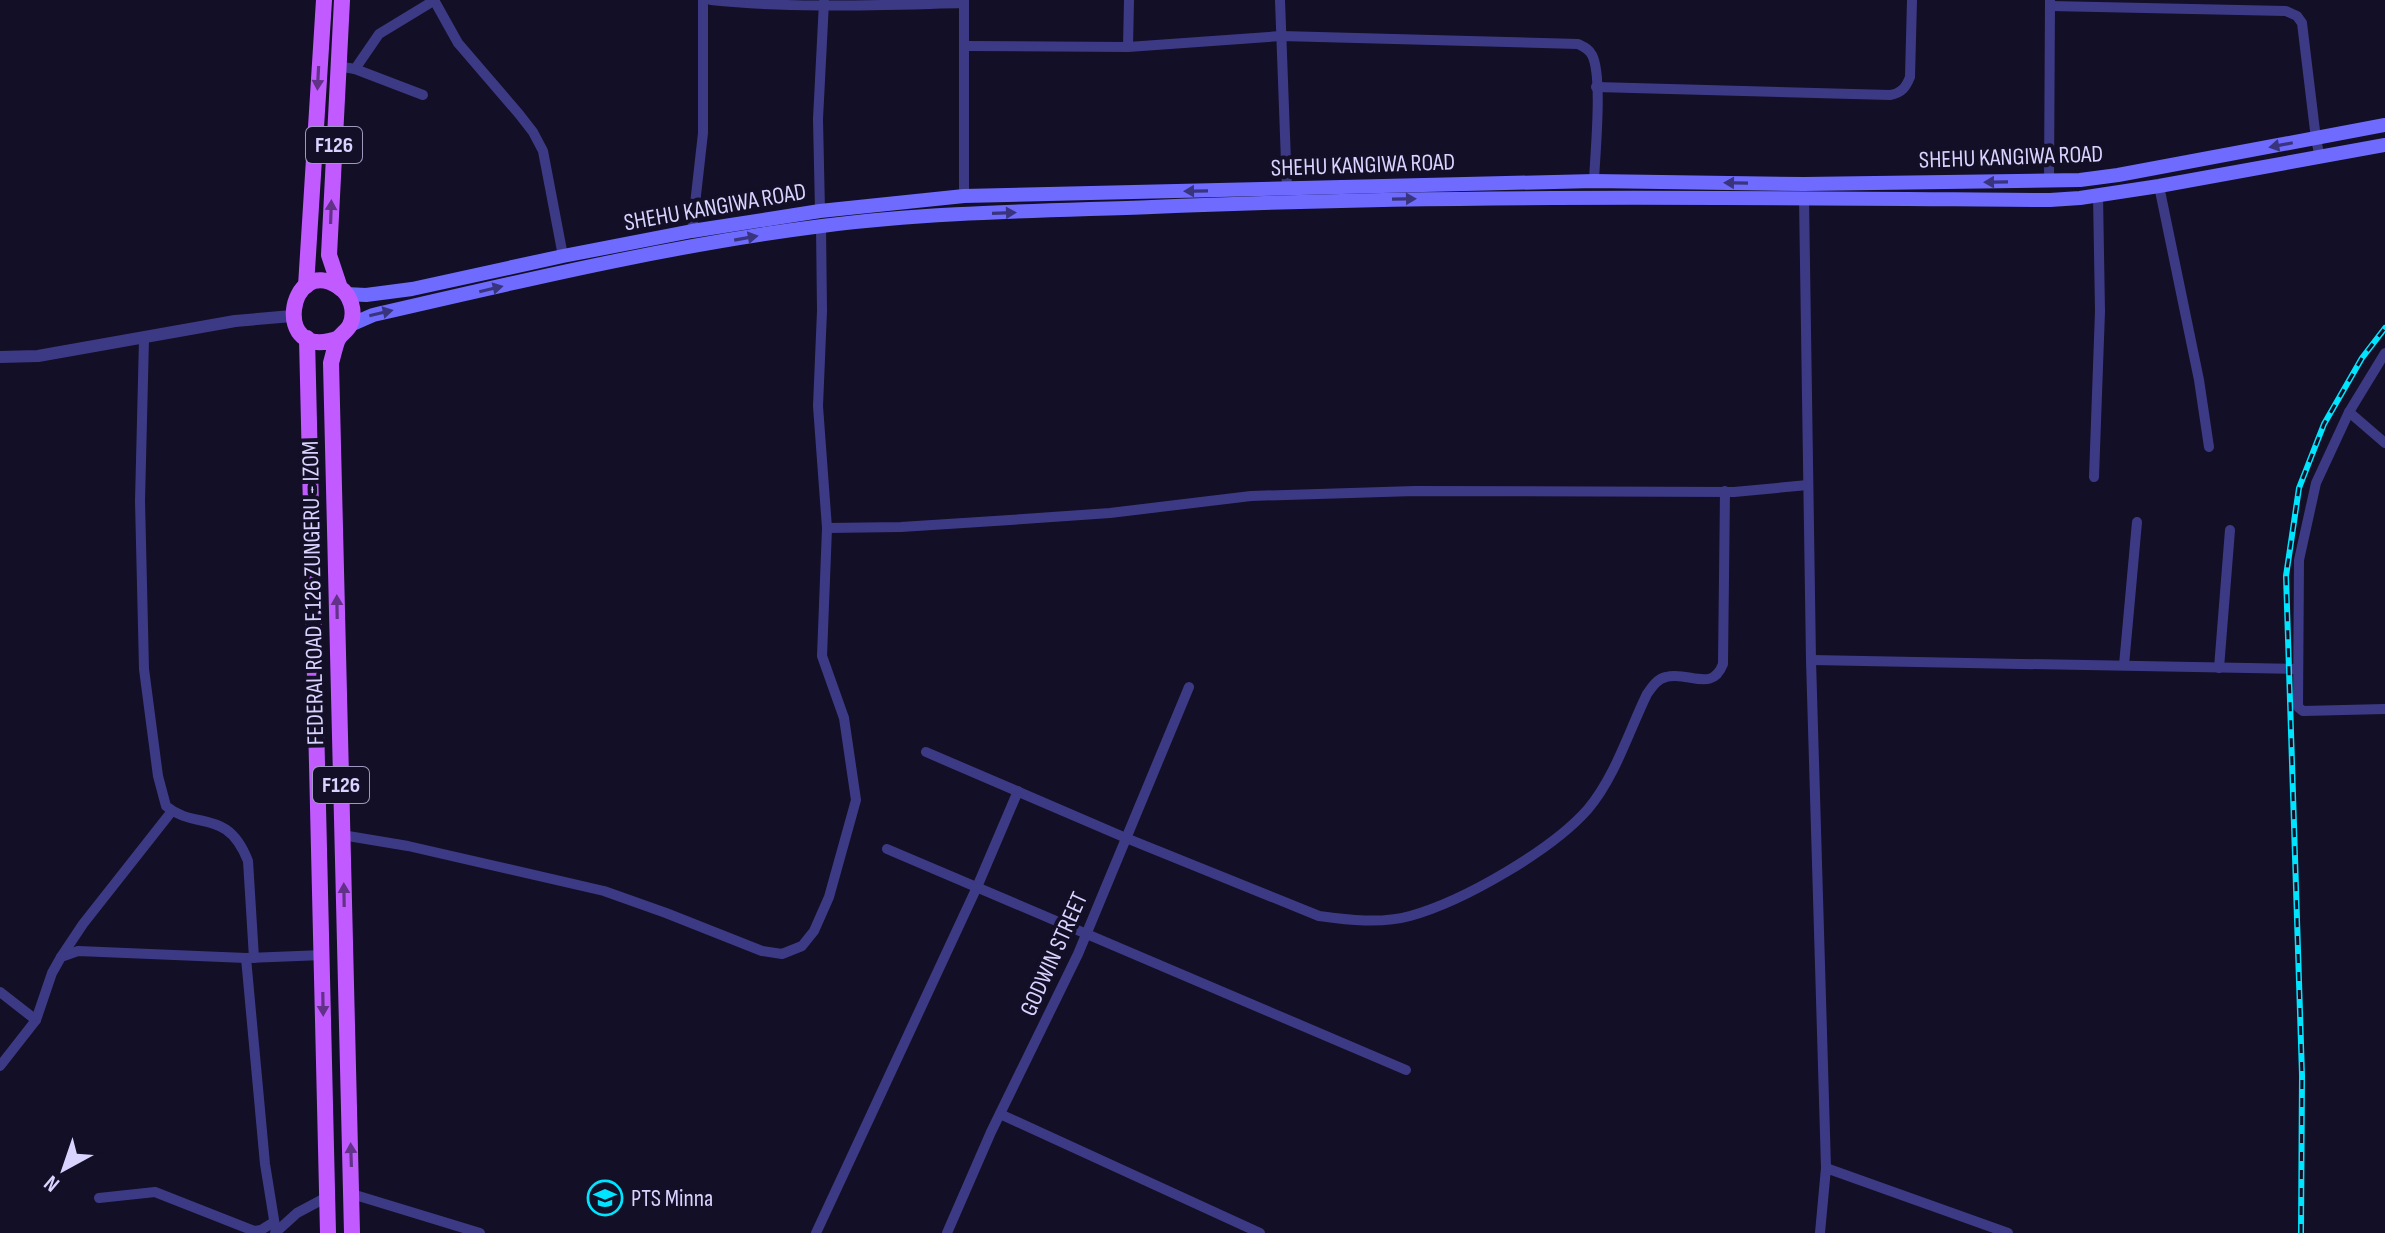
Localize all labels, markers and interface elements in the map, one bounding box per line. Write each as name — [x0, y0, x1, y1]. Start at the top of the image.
one-way arrow — [311, 66, 324, 91]
road number: F126 — [306, 127, 362, 163]
street label: SHEHU KANGIWA ROAD — [1918, 139, 2104, 175]
one-way arrow — [2268, 139, 2293, 152]
street label: SHEHU KANGIWA ROAD — [1270, 147, 1456, 183]
one-way arrow — [1983, 176, 2008, 188]
street label: SHEHU KANGIWA ROAD — [622, 177, 808, 237]
one-way arrow — [1723, 177, 1748, 189]
one-way arrow — [1183, 185, 1208, 198]
one-way arrow — [1392, 193, 1417, 206]
one-way arrow — [325, 199, 338, 224]
one-way arrow — [992, 206, 1017, 219]
one-way arrow — [733, 231, 758, 244]
one-way arrow — [478, 282, 503, 295]
one-way arrow — [369, 306, 394, 319]
street label: FEDERAL ROAD F.126 ZUNGERU - IZOM — [296, 441, 330, 745]
one-way arrow — [331, 594, 343, 619]
road number: F126 — [313, 767, 369, 803]
one-way arrow — [338, 882, 350, 907]
street label: GODWIN STREET — [1014, 887, 1094, 1020]
one-way arrow — [317, 992, 330, 1017]
north arrow — [24, 1129, 104, 1209]
one-way arrow — [344, 1142, 357, 1167]
text: N — [39, 1169, 65, 1197]
school or university icon: PTS Minna — [586, 1179, 624, 1217]
place label: PTS Minna — [631, 1184, 713, 1213]

